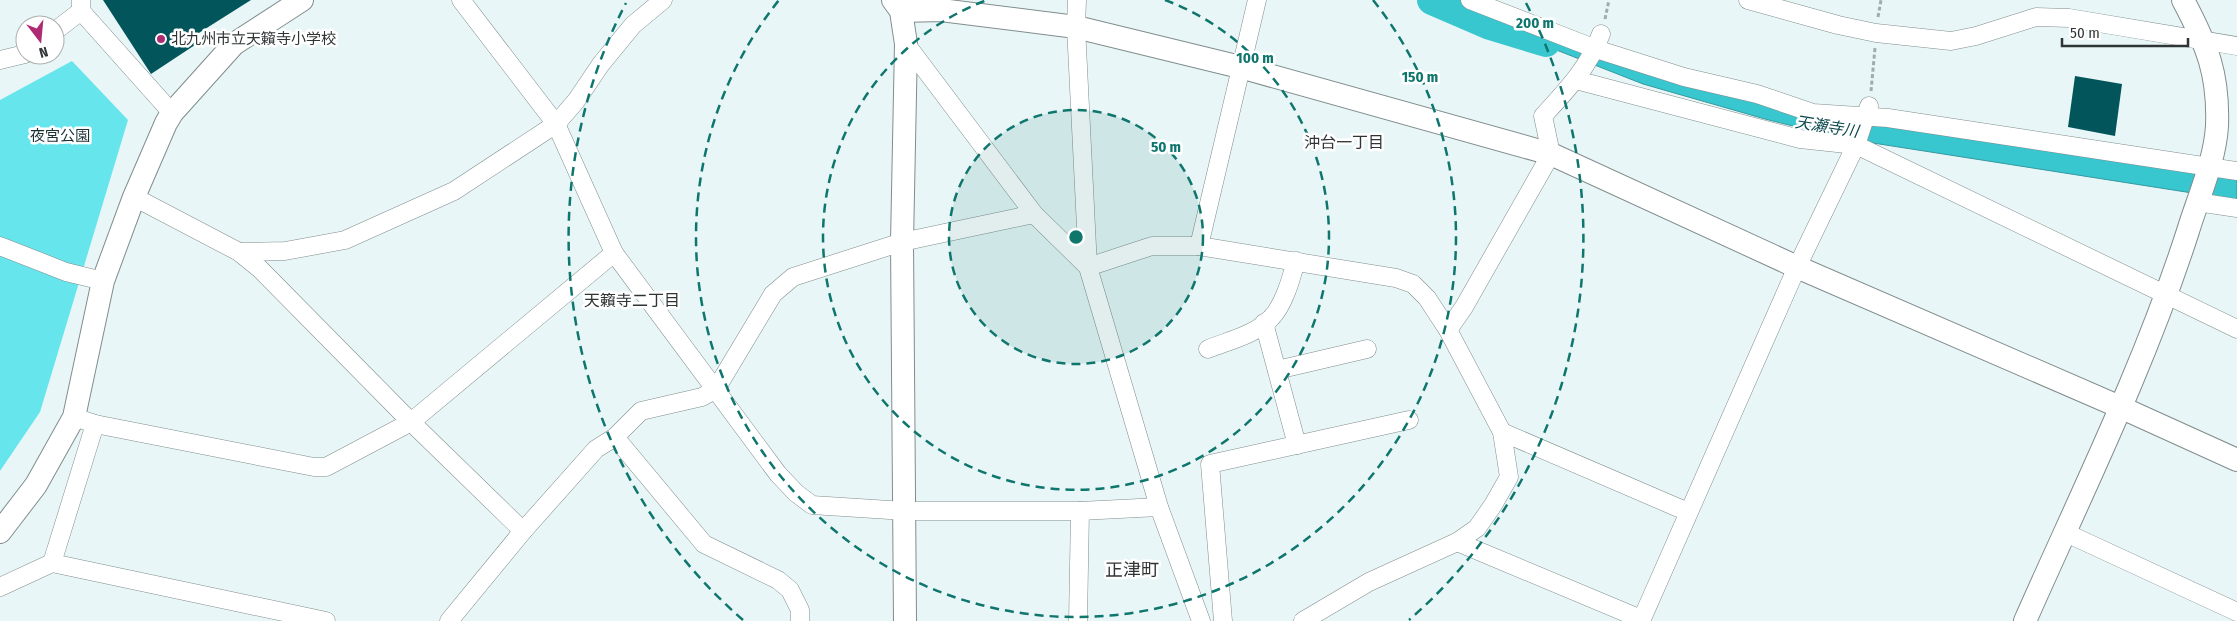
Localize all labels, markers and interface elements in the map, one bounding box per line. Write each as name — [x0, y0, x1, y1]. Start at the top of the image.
text: 200 m — [1515, 14, 1554, 32]
north arrow — [15, 15, 65, 65]
scale bar — [2062, 15, 2188, 47]
text: 50 m — [2070, 24, 2100, 42]
place label: 北九州市立天籟寺小学校 — [171, 30, 336, 48]
marker: 北九州市立天籟寺小学校 — [155, 33, 167, 45]
text: N — [37, 43, 50, 61]
text: 100 m — [1236, 49, 1274, 67]
text: 150 m — [1402, 68, 1438, 86]
water label: 天瀬寺川 — [1794, 112, 1862, 141]
park label: 夜宮公園 — [30, 127, 90, 145]
district label: 沖台一丁目 — [1304, 133, 1384, 152]
text: 50 m — [1151, 138, 1181, 156]
centre of rings — [1067, 228, 1085, 246]
district label: 天籟寺二丁目 — [584, 291, 680, 310]
district label: 正津町 — [1105, 559, 1159, 581]

